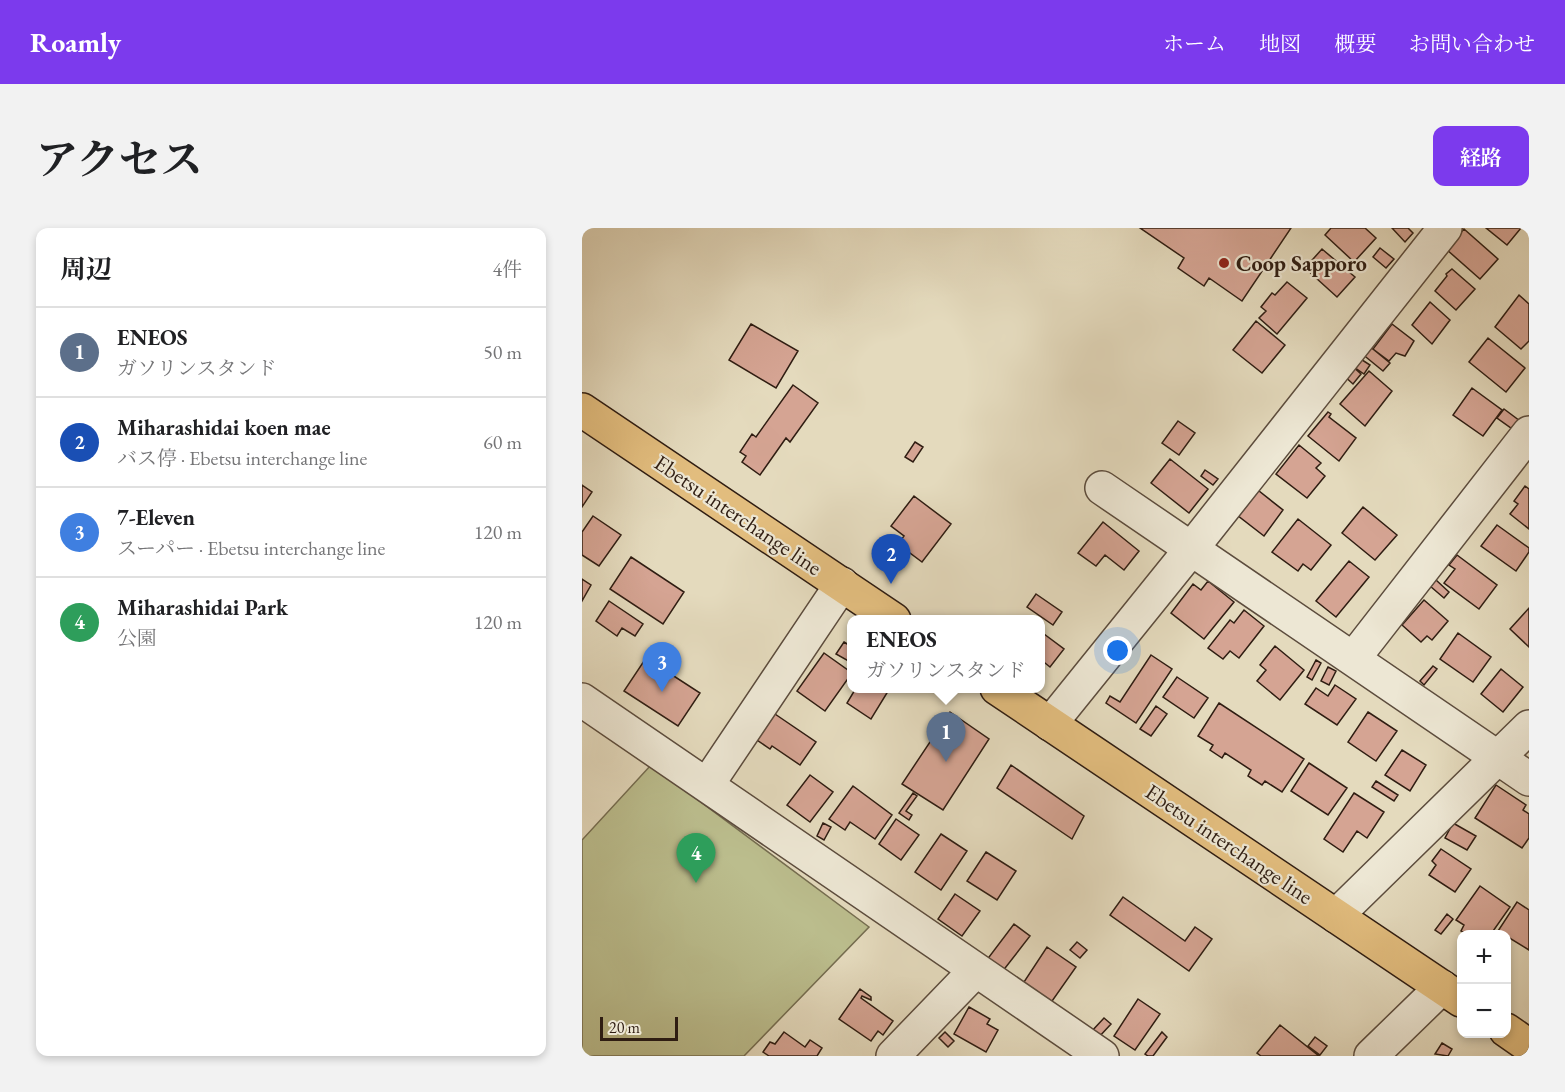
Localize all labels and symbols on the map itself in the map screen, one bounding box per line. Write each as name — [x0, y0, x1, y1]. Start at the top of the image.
place label: Coop Sapporo — [1236, 249, 1367, 278]
marker: Coop Sapporo — [1217, 256, 1231, 270]
street label: Ebetsu interchange line — [649, 448, 828, 582]
pin: 2 — [872, 534, 910, 584]
your location — [1103, 636, 1132, 665]
pin: 3 — [642, 642, 682, 692]
pin: 1 — [926, 712, 966, 762]
street label: Ebetsu interchange line — [1140, 777, 1319, 911]
pin: 4 — [676, 834, 716, 883]
scale bar — [600, 1014, 678, 1042]

